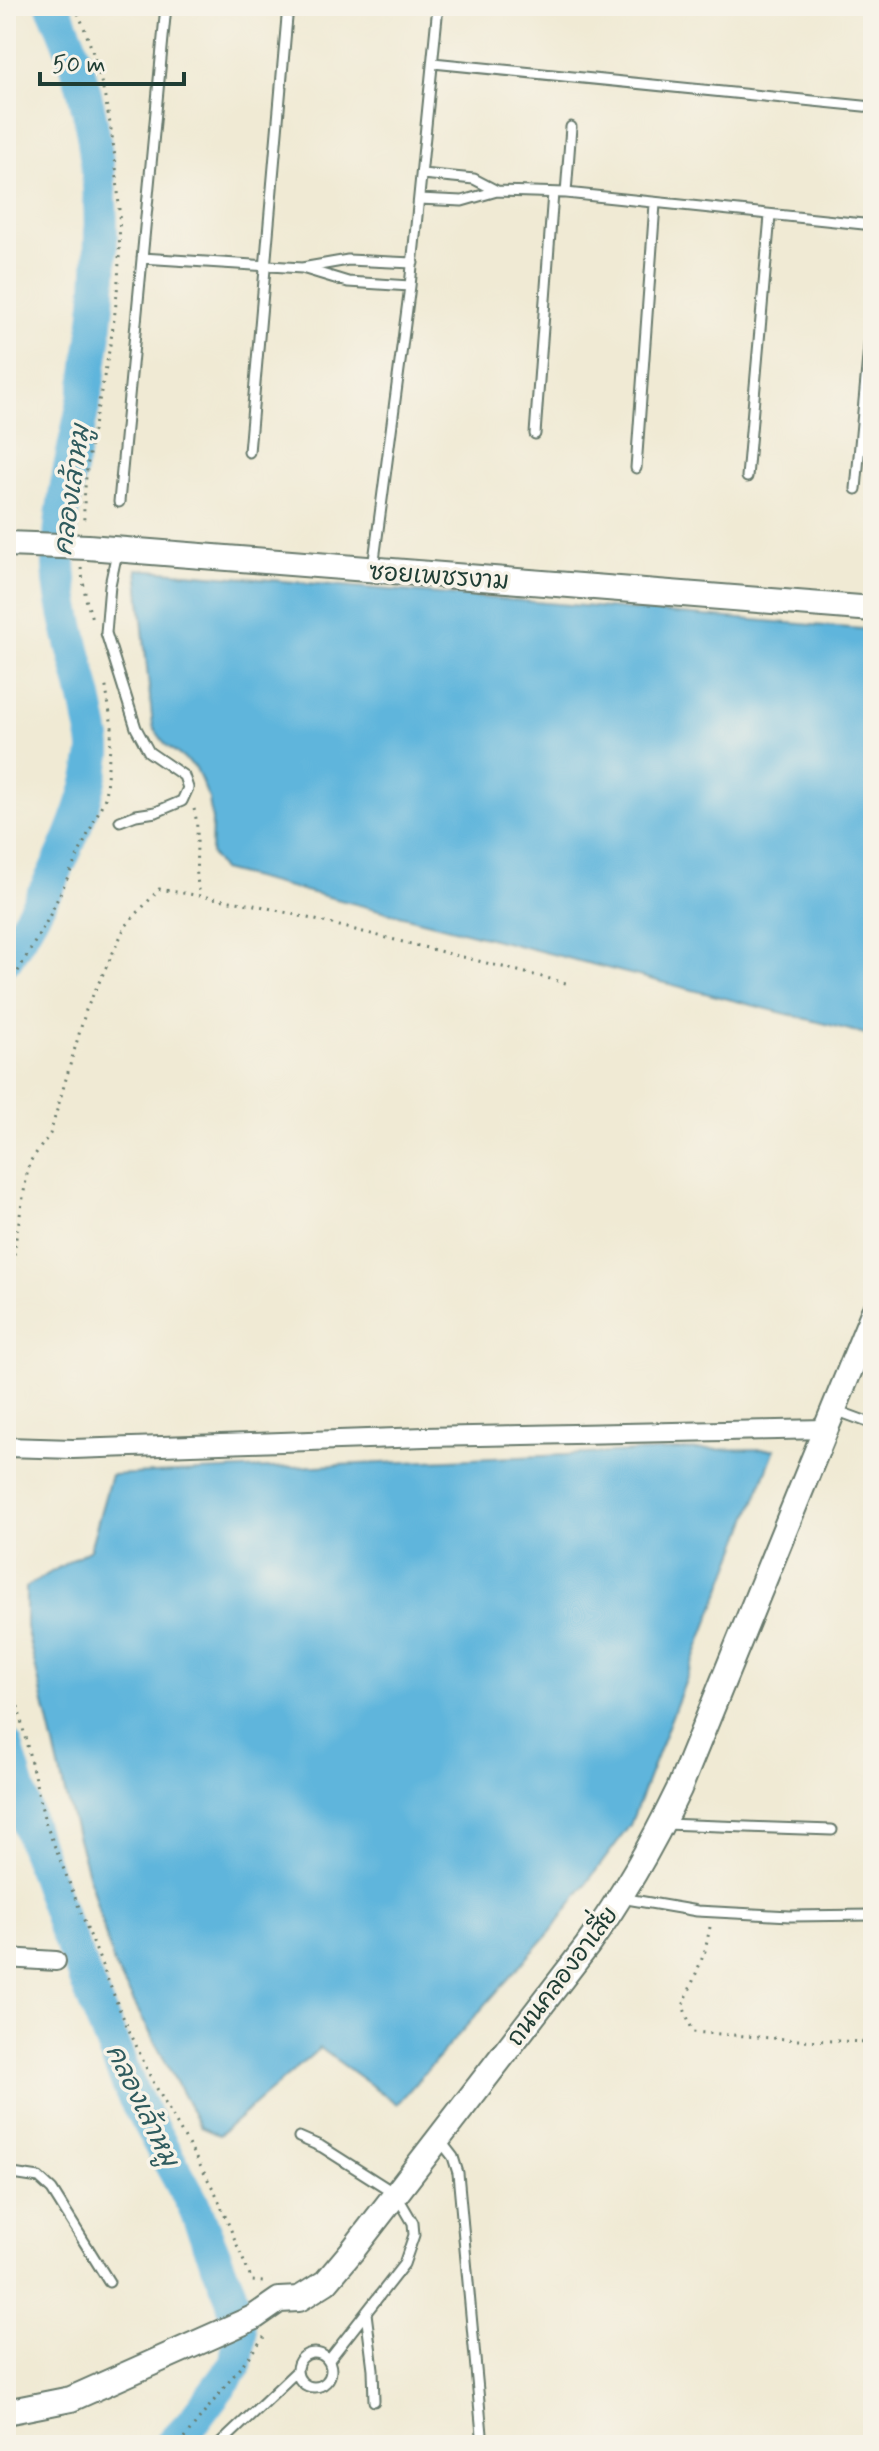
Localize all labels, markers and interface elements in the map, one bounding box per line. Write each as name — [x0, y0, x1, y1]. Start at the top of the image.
scale bar — [40, 36, 184, 86]
text: 50 m — [52, 50, 106, 81]
water label: คลองเล้าหมู — [46, 421, 100, 558]
street label: ซอยเพชรงาม — [368, 557, 510, 598]
street label: ถนนคลองอาเสี่ย — [494, 1896, 626, 2053]
water label: คลองเล้าหมู — [96, 2039, 187, 2175]

